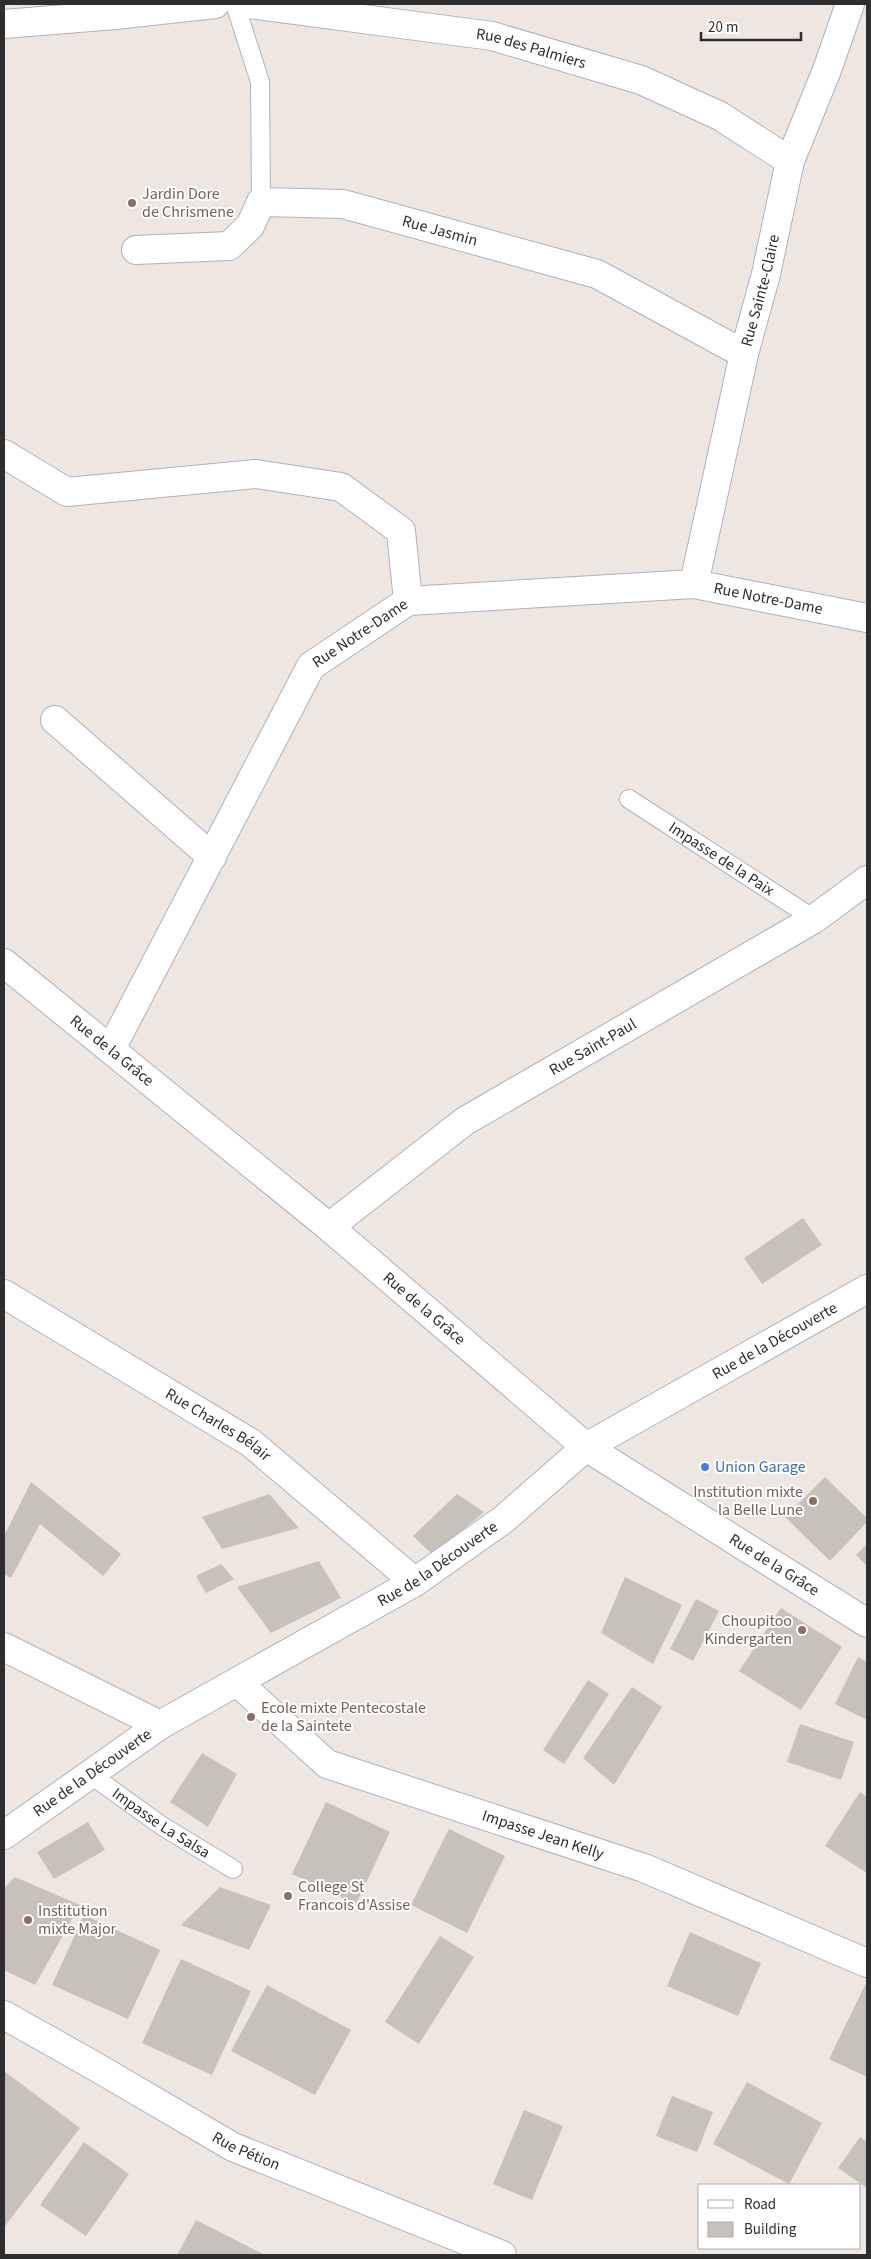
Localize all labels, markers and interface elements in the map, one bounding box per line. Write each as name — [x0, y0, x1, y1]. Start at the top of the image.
scale bar — [701, 10, 801, 42]
text: 20 m — [708, 17, 738, 38]
street label: Rue des Palmiers — [475, 23, 589, 74]
place label: Jardin Dore de Chrismene — [142, 183, 234, 223]
marker: Jardin Dore de Chrismene — [126, 197, 138, 209]
street label: Rue Jasmin — [400, 210, 480, 252]
street label: Rue Sainte-Claire — [736, 232, 785, 349]
street label: Rue Notre-Dame — [712, 577, 825, 620]
street label: Rue Notre-Dame — [308, 593, 412, 673]
street label: Impasse de la Paix — [664, 817, 778, 901]
street label: Rue de la Grâce — [65, 1010, 159, 1092]
street label: Rue Saint-Paul — [545, 1013, 640, 1081]
street label: Rue de la Grâce — [378, 1267, 470, 1350]
street label: Rue de la Découverte — [708, 1297, 842, 1385]
street label: Rue Charles Bélair — [161, 1383, 276, 1467]
place label: Union Garage — [715, 1456, 806, 1478]
marker: Union Garage — [699, 1461, 711, 1473]
place label: Institution mixte la Belle Lune — [693, 1481, 803, 1521]
marker: Institution mixte la Belle Lune — [807, 1495, 819, 1507]
street label: Rue de la Découverte — [373, 1516, 502, 1612]
street label: Rue de la Grâce — [725, 1528, 823, 1601]
place label: Choupitoo Kindergarten — [705, 1610, 792, 1650]
marker: Choupitoo Kindergarten — [796, 1624, 808, 1636]
place label: Ecole mixte Pentecostale de la Saintete — [261, 1697, 426, 1737]
marker: Ecole mixte Pentecostale de la Saintete — [245, 1711, 257, 1723]
street label: Rue de la Découverte — [28, 1723, 156, 1822]
street label: Impasse La Salsa — [108, 1783, 214, 1864]
street label: Impasse Jean Kelly — [479, 1805, 607, 1865]
place label: College St Francois d'Assise — [298, 1876, 410, 1916]
marker: College St Francois d'Assise — [282, 1890, 294, 1902]
place label: Institution mixte Major — [38, 1900, 117, 1940]
marker: Institution mixte Major — [22, 1914, 34, 1926]
street label: Rue Pétion — [208, 2126, 283, 2176]
legend — [698, 2184, 861, 2249]
text: Road — [744, 2194, 776, 2215]
text: Building — [744, 2219, 797, 2240]

